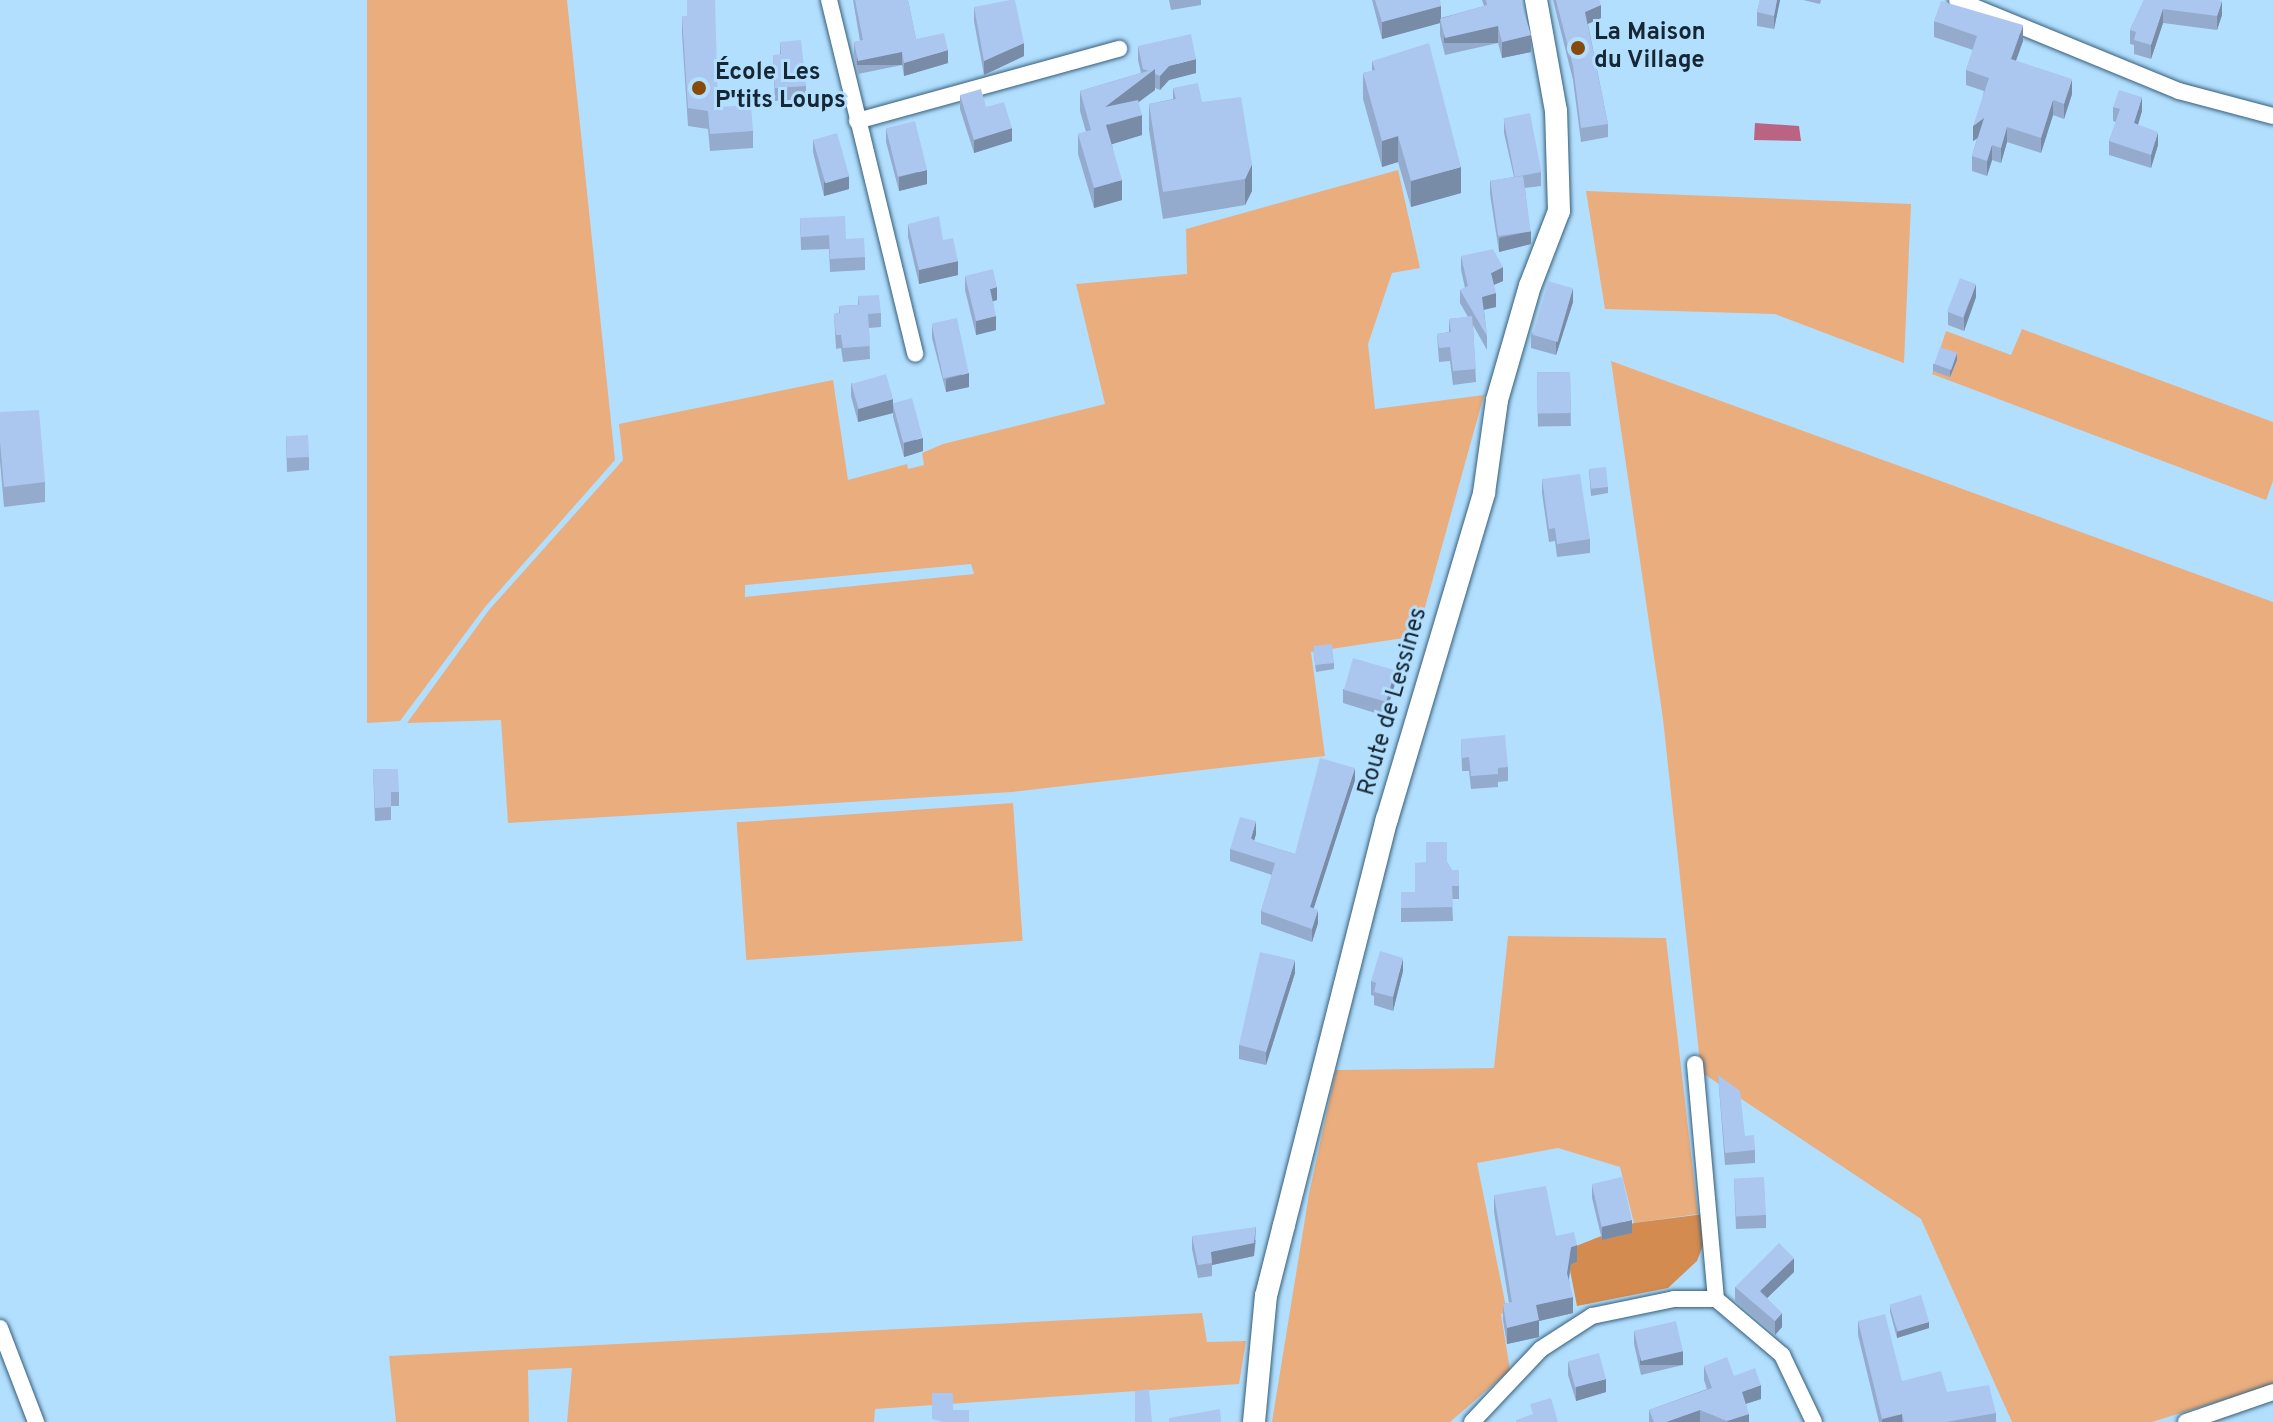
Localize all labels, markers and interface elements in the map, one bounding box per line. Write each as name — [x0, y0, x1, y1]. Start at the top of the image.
place label: La Maison du Village — [1594, 20, 1706, 76]
marker: La Maison du Village — [1569, 39, 1587, 57]
place label: École Les P'tits Loups — [715, 60, 846, 116]
marker: École Les P'tits Loups — [690, 79, 708, 97]
street label: Route de Lessines — [1353, 605, 1435, 799]

